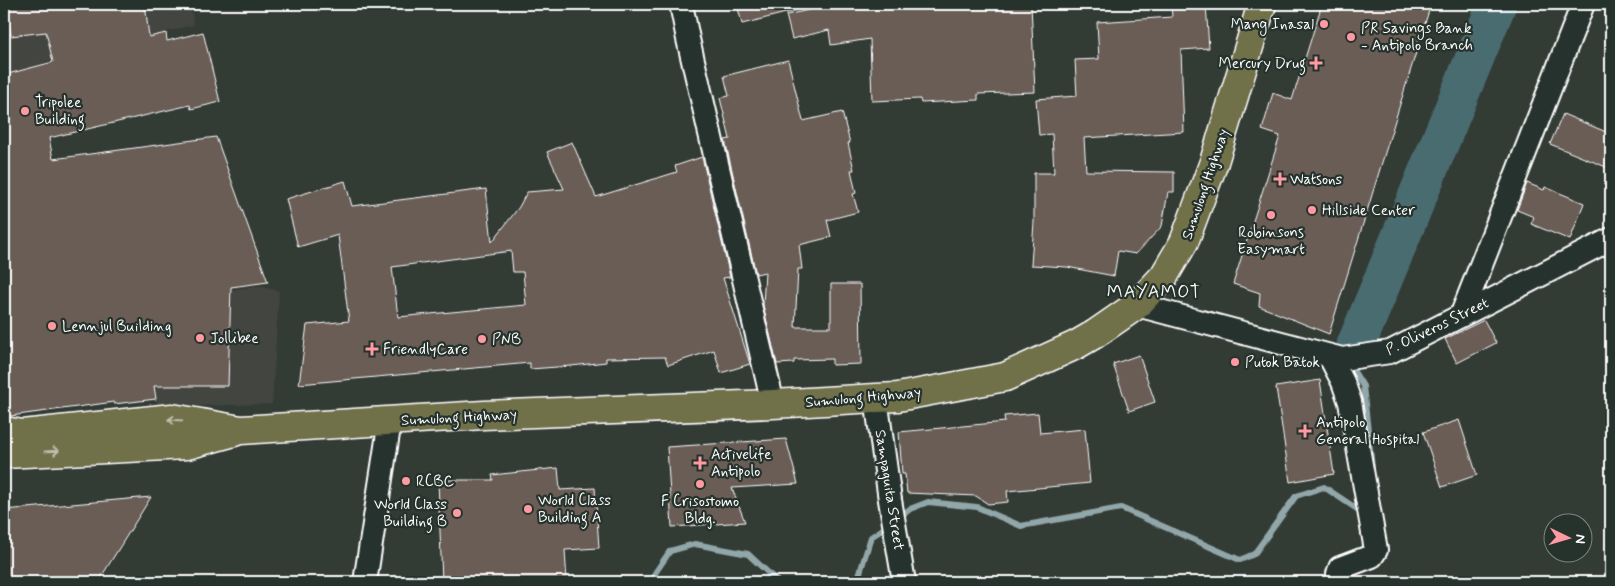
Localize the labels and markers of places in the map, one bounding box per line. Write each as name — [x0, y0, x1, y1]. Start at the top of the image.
place label: Mang Inasal — [1231, 15, 1314, 36]
marker: Mang Inasal — [1318, 18, 1330, 30]
place label: PR Savings Bank - Antipolo Branch — [1361, 19, 1473, 56]
marker: PR Savings Bank - Antipolo Branch — [1345, 31, 1357, 43]
place label: Mercury Drug — [1219, 54, 1306, 75]
marker: Mercury Drug — [1310, 57, 1322, 69]
place label: Tripolee Building — [35, 93, 85, 131]
marker: Tripolee Building — [19, 105, 31, 117]
place label: Watsons — [1290, 170, 1343, 190]
marker: Watsons — [1274, 173, 1286, 185]
place label: Hillside Center — [1322, 201, 1415, 221]
marker: Hillside Center — [1306, 204, 1318, 216]
marker: Robinsons Easymart — [1265, 209, 1277, 221]
place label: Robinsons Easymart — [1237, 223, 1305, 260]
place label: Lennjul Building — [62, 317, 172, 337]
marker: Lennjul Building — [46, 320, 58, 332]
place label: Jollibee — [210, 329, 259, 349]
place label: PNB — [492, 330, 521, 350]
marker: Jollibee — [194, 332, 206, 344]
marker: PNB — [476, 333, 488, 345]
place label: FriendlyCare — [383, 340, 468, 360]
marker: FriendlyCare — [365, 342, 379, 356]
place label: Putok Batok — [1245, 353, 1320, 373]
marker: Putok Batok — [1229, 356, 1241, 368]
place label: Antipolo General Hospital — [1316, 413, 1419, 450]
marker: Antipolo General Hospital — [1298, 424, 1312, 438]
place label: Activelife Antipolo — [711, 445, 771, 482]
marker: Activelife Antipolo — [693, 456, 707, 470]
place label: RCBC — [416, 472, 454, 492]
marker: RCBC — [400, 475, 412, 487]
marker: F Crisostomo Bldg. — [694, 478, 706, 490]
place label: World Class Building A — [538, 491, 611, 529]
place label: F Crisostomo Bldg. — [661, 492, 739, 529]
place label: World Class Building B — [374, 495, 447, 533]
marker: World Class Building A — [522, 503, 534, 515]
marker: World Class Building B — [451, 507, 463, 519]

